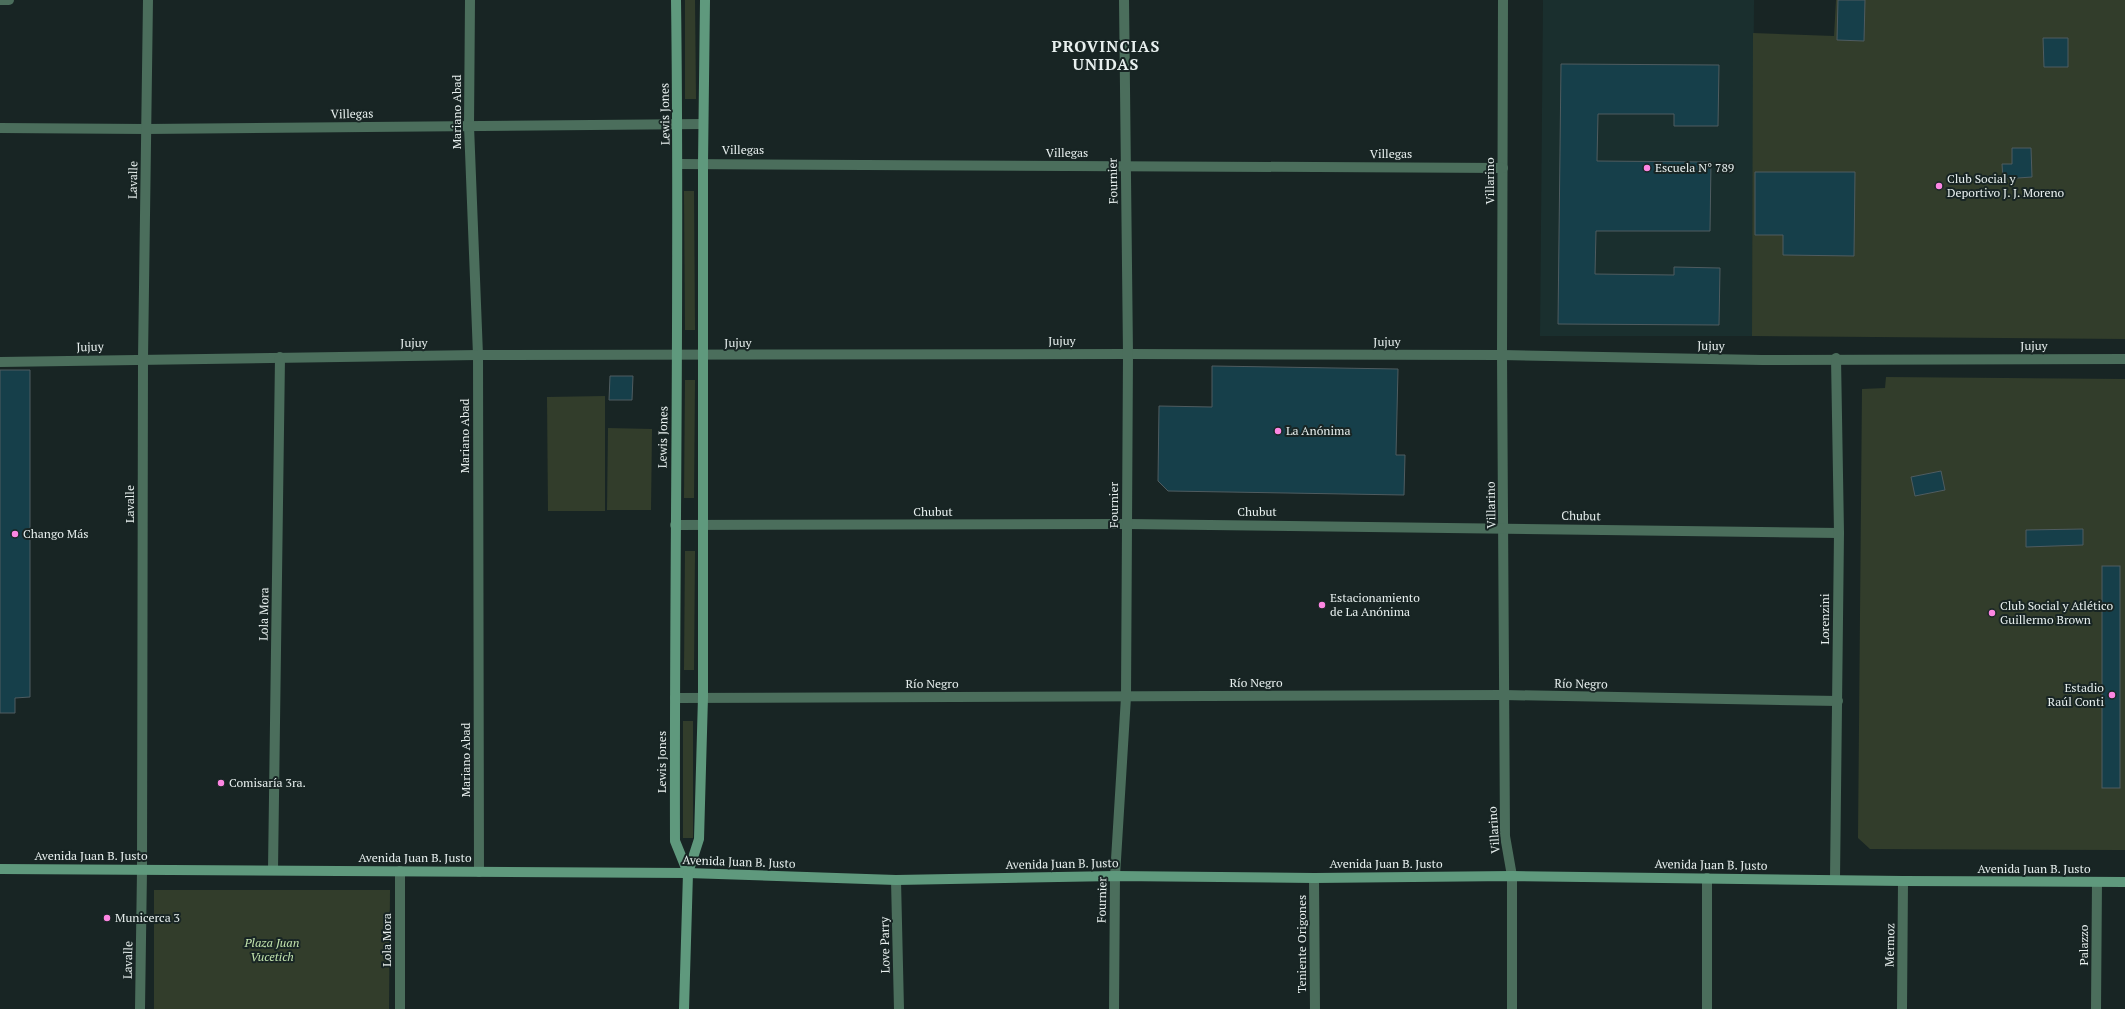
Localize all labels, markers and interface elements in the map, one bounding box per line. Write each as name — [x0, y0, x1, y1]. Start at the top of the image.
district label: PROVINCIAS UNIDAS — [1052, 35, 1160, 75]
street label: Mariano Abad — [449, 74, 464, 149]
street label: Lewis Jones — [656, 83, 673, 145]
street label: Villegas — [331, 106, 373, 121]
street label: Villegas — [722, 142, 764, 157]
street label: Villegas — [1046, 145, 1088, 160]
street label: Villegas — [1370, 146, 1412, 161]
street label: Fournier — [1105, 157, 1120, 204]
street label: Villarino — [1482, 157, 1497, 205]
place label: Escuela N° 789 — [1655, 160, 1734, 175]
street label: Lavalle — [125, 161, 140, 199]
marker: Escuela N° 789 — [1642, 163, 1652, 173]
place label: Club Social y Deportivo J. J. Moreno — [1947, 171, 2065, 200]
marker: Club Social y Deportivo J. J. Moreno — [1934, 181, 1944, 191]
street label: Jujuy — [1048, 333, 1077, 348]
street label: Jujuy — [1373, 334, 1402, 349]
street label: Jujuy — [400, 335, 429, 350]
street label: Jujuy — [724, 335, 753, 350]
street label: Jujuy — [1697, 338, 1726, 353]
street label: Jujuy — [2020, 338, 2049, 353]
street label: Jujuy — [76, 339, 105, 354]
street label: Mariano Abad — [457, 398, 472, 473]
street label: Lewis Jones — [654, 406, 671, 468]
place label: La Anónima — [1286, 423, 1350, 438]
marker: La Anónima — [1273, 426, 1283, 436]
street label: Villarino — [1483, 481, 1498, 529]
street label: Fournier — [1106, 482, 1121, 528]
street label: Lavalle — [122, 485, 137, 523]
street label: Chubut — [913, 504, 953, 519]
street label: Chubut — [1237, 504, 1277, 519]
street label: Chubut — [1561, 508, 1601, 523]
place label: Chango Más — [23, 526, 89, 541]
marker: Chango Más — [10, 529, 20, 539]
street label: Lola Mora — [256, 587, 271, 641]
place label: Estacionamiento de La Anónima — [1330, 590, 1420, 619]
street label: Lorenzini — [1817, 593, 1832, 645]
place label: Club Social y Atlético Guillermo Brown — [2000, 598, 2113, 627]
marker: Estacionamiento de La Anónima — [1317, 600, 1327, 610]
marker: Club Social y Atlético Guillermo Brown — [1987, 608, 1997, 618]
street label: Río Negro — [1229, 675, 1283, 690]
street label: Río Negro — [905, 676, 959, 691]
street label: Río Negro — [1554, 676, 1608, 691]
place label: Estadio Raúl Conti — [2048, 680, 2104, 709]
marker: Estadio Raúl Conti — [2107, 690, 2117, 700]
street label: Mariano Abad — [458, 722, 473, 797]
street label: Lewis Jones — [654, 731, 669, 793]
place label: Comisaría 3ra. — [229, 775, 306, 790]
marker: Comisaría 3ra. — [216, 778, 226, 788]
street label: Villarino — [1484, 806, 1503, 854]
street label: Avenida Juan B. Justo — [34, 848, 148, 863]
street label: Avenida Juan B. Justo — [358, 850, 472, 865]
street label: Avenida Juan B. Justo — [682, 852, 796, 871]
street label: Avenida Juan B. Justo — [1005, 855, 1119, 872]
street label: Avenida Juan B. Justo — [1329, 856, 1443, 871]
street label: Avenida Juan B. Justo — [1654, 856, 1768, 873]
street label: Avenida Juan B. Justo — [1977, 861, 2091, 876]
street label: Fournier — [1094, 876, 1109, 923]
street label: Teniente Origones — [1294, 895, 1309, 993]
place label: Municerca 3 — [115, 910, 180, 925]
marker: Municerca 3 — [102, 913, 112, 923]
street label: Lola Mora — [379, 913, 394, 967]
street label: Love Parry — [876, 916, 892, 973]
street label: Mermoz — [1882, 923, 1897, 967]
street label: Palazzo — [2076, 924, 2091, 965]
park label: Plaza Juan Vucetich — [244, 935, 299, 964]
street label: Lavalle — [120, 941, 135, 979]

